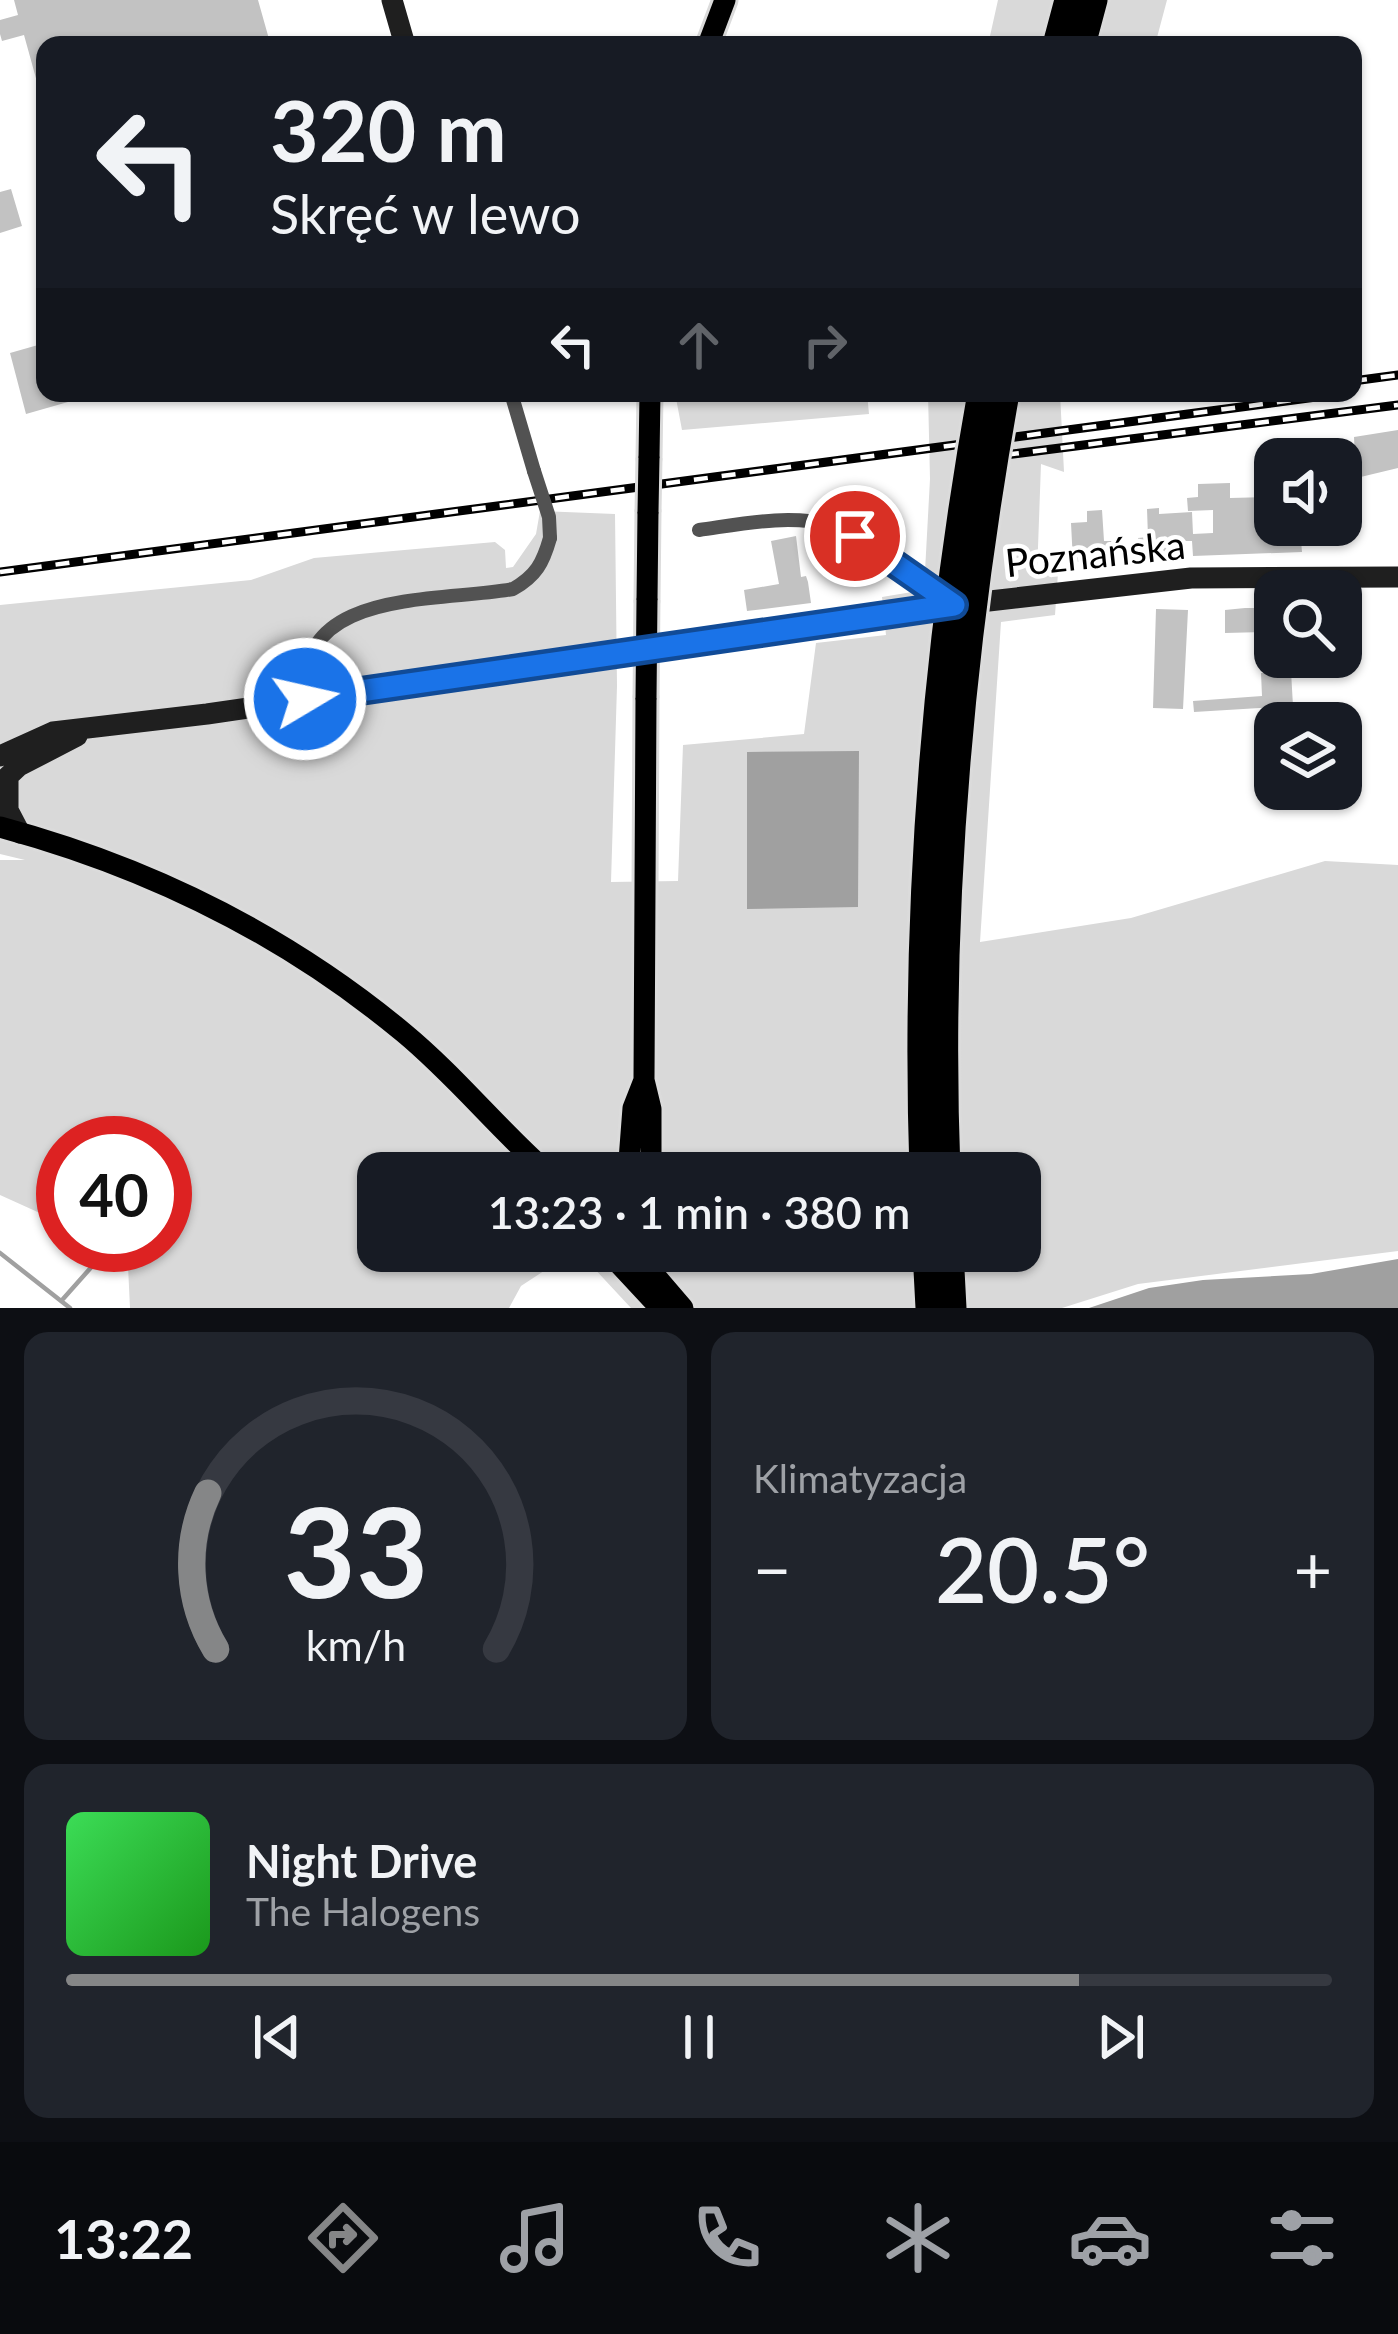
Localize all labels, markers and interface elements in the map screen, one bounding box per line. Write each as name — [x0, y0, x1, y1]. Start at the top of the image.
text: 320 m — [270, 79, 507, 180]
icon: left — [72, 84, 228, 240]
text: Skręć w lewo — [270, 181, 581, 246]
icon: left — [540, 312, 606, 378]
icon: ahead — [666, 312, 732, 378]
icon: right — [792, 312, 858, 378]
map controls — [1254, 438, 1362, 810]
button: sound — [1254, 438, 1362, 546]
pin — [804, 485, 906, 587]
icon: arrive — [822, 503, 888, 569]
street label: Poznańska — [1003, 521, 1187, 585]
button: search — [1254, 570, 1362, 678]
position arrow — [242, 636, 368, 762]
button: layers — [1254, 702, 1362, 810]
speed limit sign: 40 — [36, 1116, 192, 1272]
text: 13:23 · 1 min · 380 m — [488, 1185, 910, 1239]
text: Klimatyzacja — [753, 1455, 967, 1501]
text: 33 — [283, 1475, 428, 1625]
text: 20.5° — [935, 1514, 1150, 1622]
text: − — [753, 1529, 791, 1608]
text: + — [1294, 1529, 1332, 1608]
text: km/h — [305, 1619, 406, 1670]
text: Night Drive — [246, 1834, 477, 1888]
text: The Halogens — [246, 1888, 480, 1934]
icon: previous — [244, 2004, 310, 2070]
icon: pause — [666, 2004, 732, 2070]
icon: next — [1088, 2004, 1154, 2070]
icon: directions — [301, 2196, 385, 2280]
icon: music — [493, 2196, 577, 2280]
icon: phone — [685, 2196, 769, 2280]
icon: climate — [876, 2196, 960, 2280]
icon: car — [1068, 2196, 1152, 2280]
icon: filters — [1260, 2196, 1344, 2280]
text: 13:22 — [54, 2206, 193, 2271]

